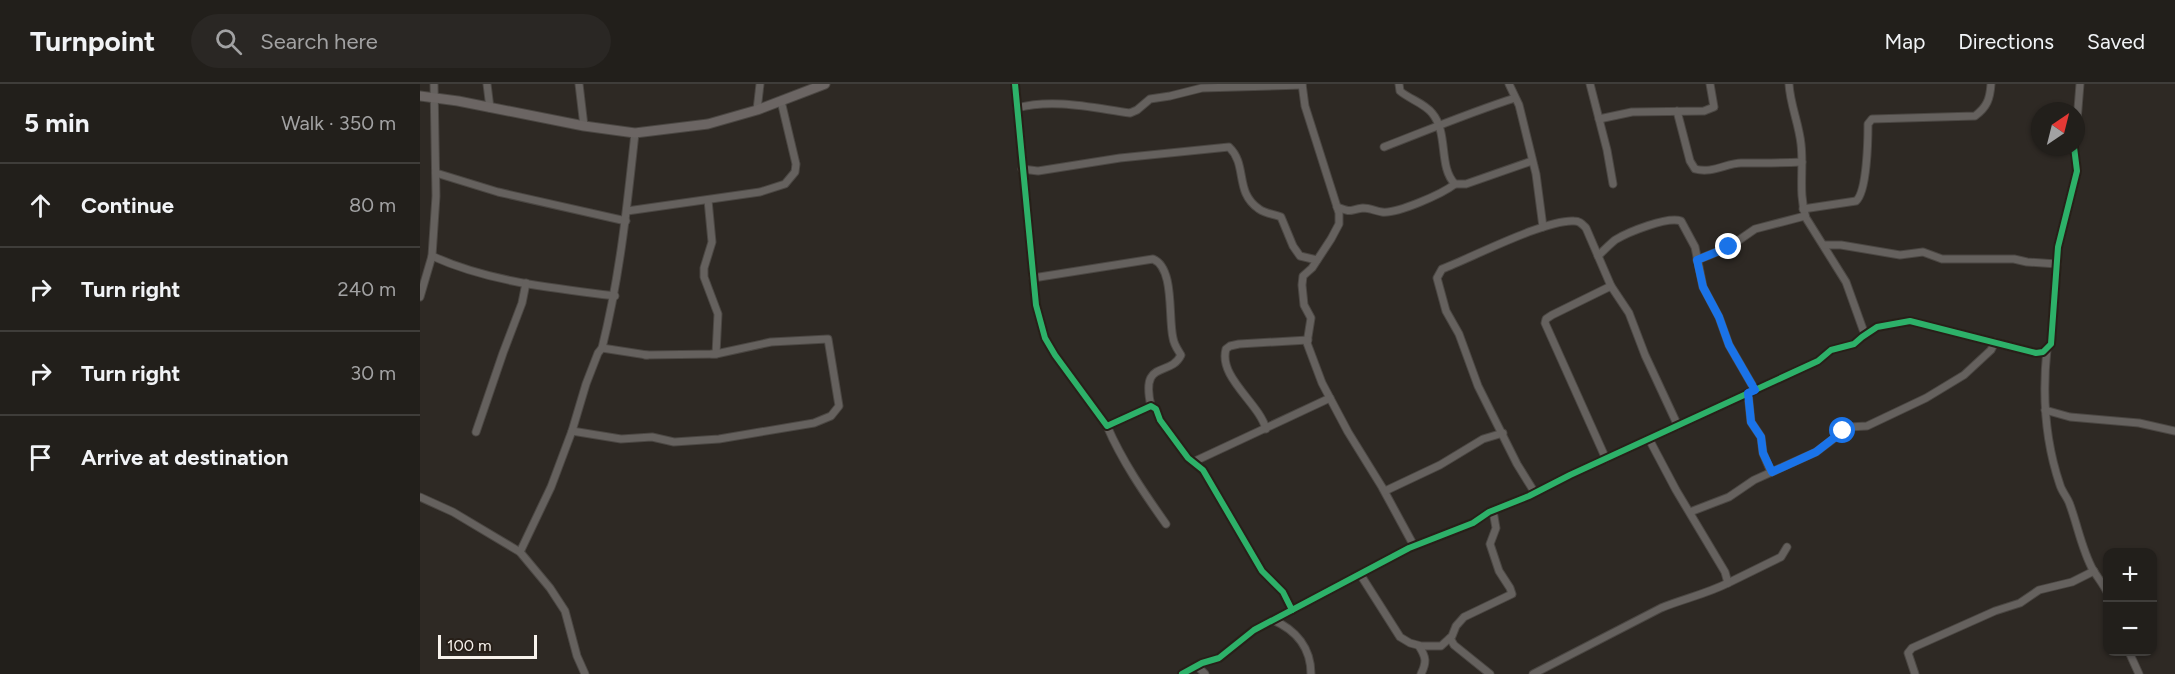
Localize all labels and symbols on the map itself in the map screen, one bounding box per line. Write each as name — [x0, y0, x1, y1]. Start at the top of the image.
north arrow — [2031, 102, 2085, 156]
route end — [1715, 233, 1741, 259]
route start — [1829, 417, 1855, 443]
scale bar — [438, 632, 537, 660]

